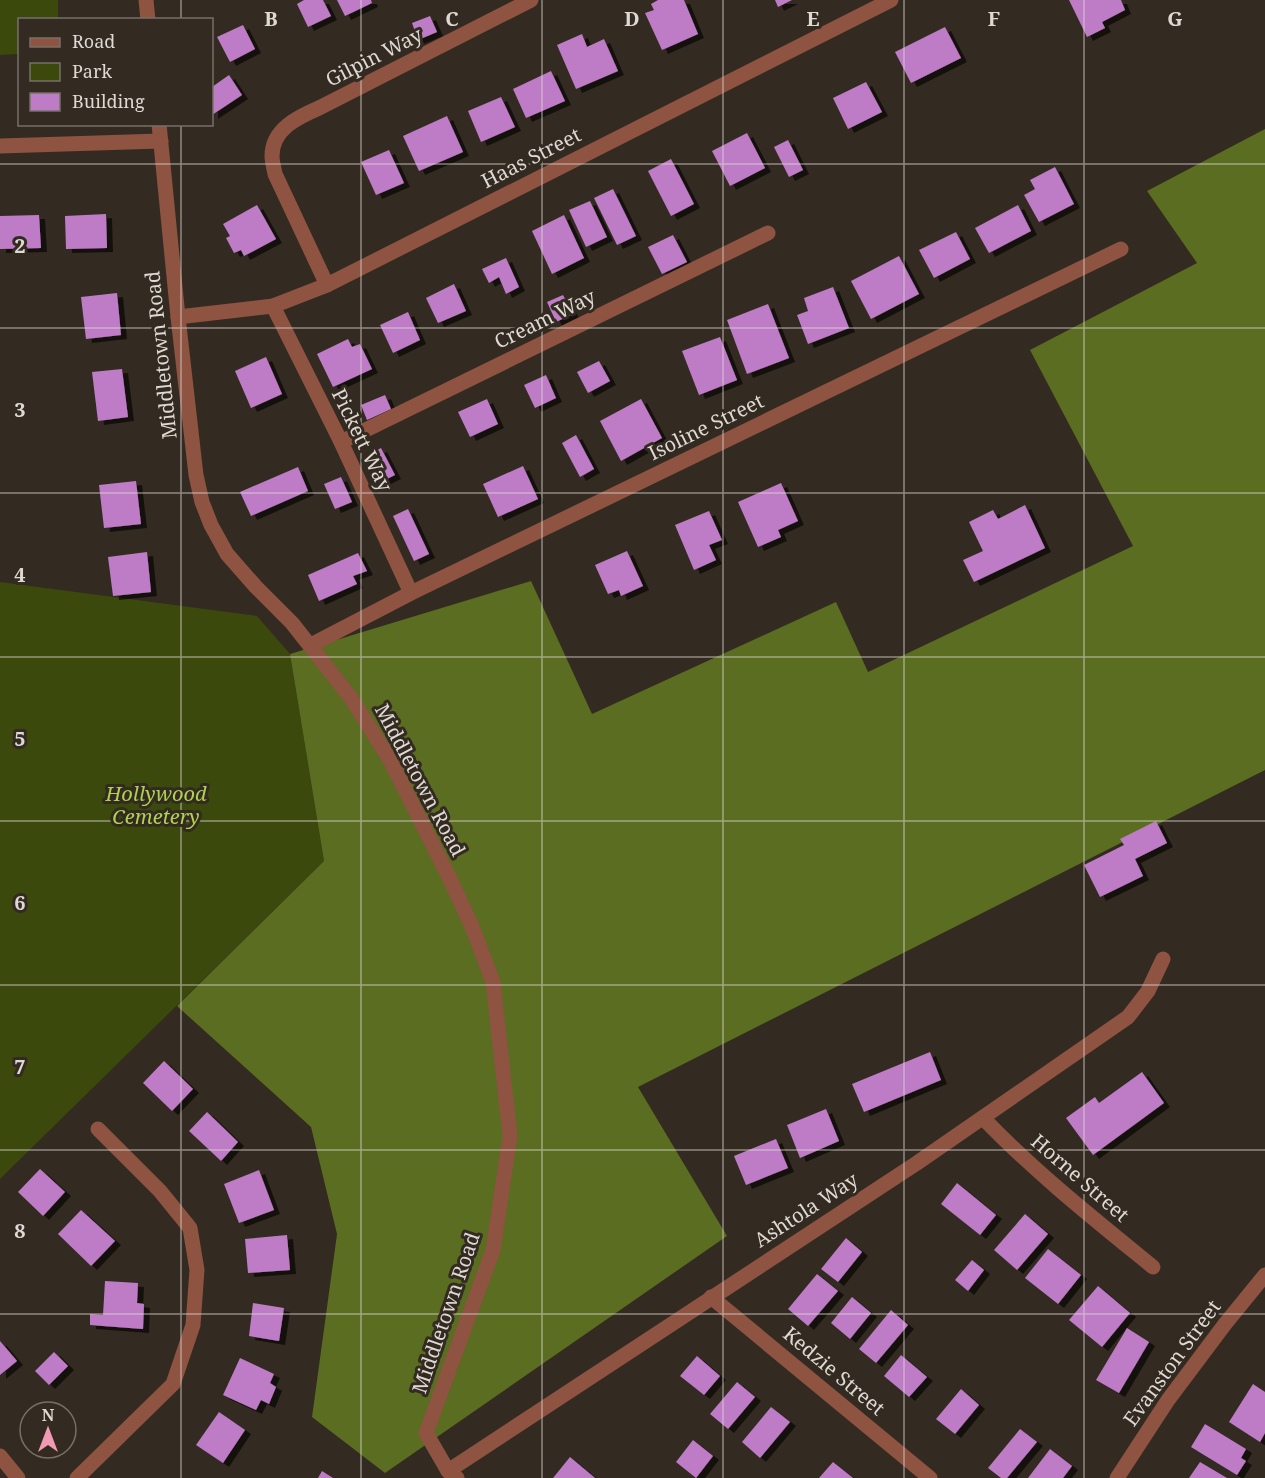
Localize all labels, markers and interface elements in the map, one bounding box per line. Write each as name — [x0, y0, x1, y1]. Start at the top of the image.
text: B — [264, 5, 278, 32]
text: C — [445, 5, 459, 32]
text: D — [624, 5, 640, 32]
text: E — [806, 5, 820, 32]
text: F — [988, 5, 1000, 32]
text: G — [1167, 5, 1183, 32]
legend — [18, 18, 213, 126]
street label: Gilpin Way — [321, 20, 427, 93]
text: Road — [72, 29, 115, 53]
text: Park — [72, 59, 112, 83]
text: Building — [72, 89, 145, 113]
street label: Haas Street — [476, 121, 585, 194]
text: 2 — [14, 232, 26, 259]
street label: Middletown Road — [138, 270, 183, 440]
street label: Cream Way — [490, 282, 601, 355]
street label: Pickett Way — [326, 384, 399, 496]
street label: Isoline Street — [644, 387, 768, 466]
text: 3 — [14, 396, 26, 423]
text: 4 — [14, 561, 26, 588]
street label: Middletown Road — [369, 699, 472, 861]
text: 5 — [14, 725, 26, 752]
park label: Hollywood Cemetery — [105, 780, 207, 830]
text: 6 — [14, 889, 26, 916]
text: 7 — [14, 1053, 26, 1080]
street label: Horne Street — [1026, 1128, 1135, 1228]
street label: Ashtola Way — [749, 1166, 863, 1253]
text: 8 — [14, 1217, 26, 1244]
street label: Middletown Road — [405, 1229, 486, 1397]
street label: Evanston Street — [1117, 1294, 1227, 1431]
street label: Kedzie Street — [778, 1320, 891, 1421]
north arrow — [18, 1400, 78, 1460]
text: N — [42, 1404, 55, 1426]

